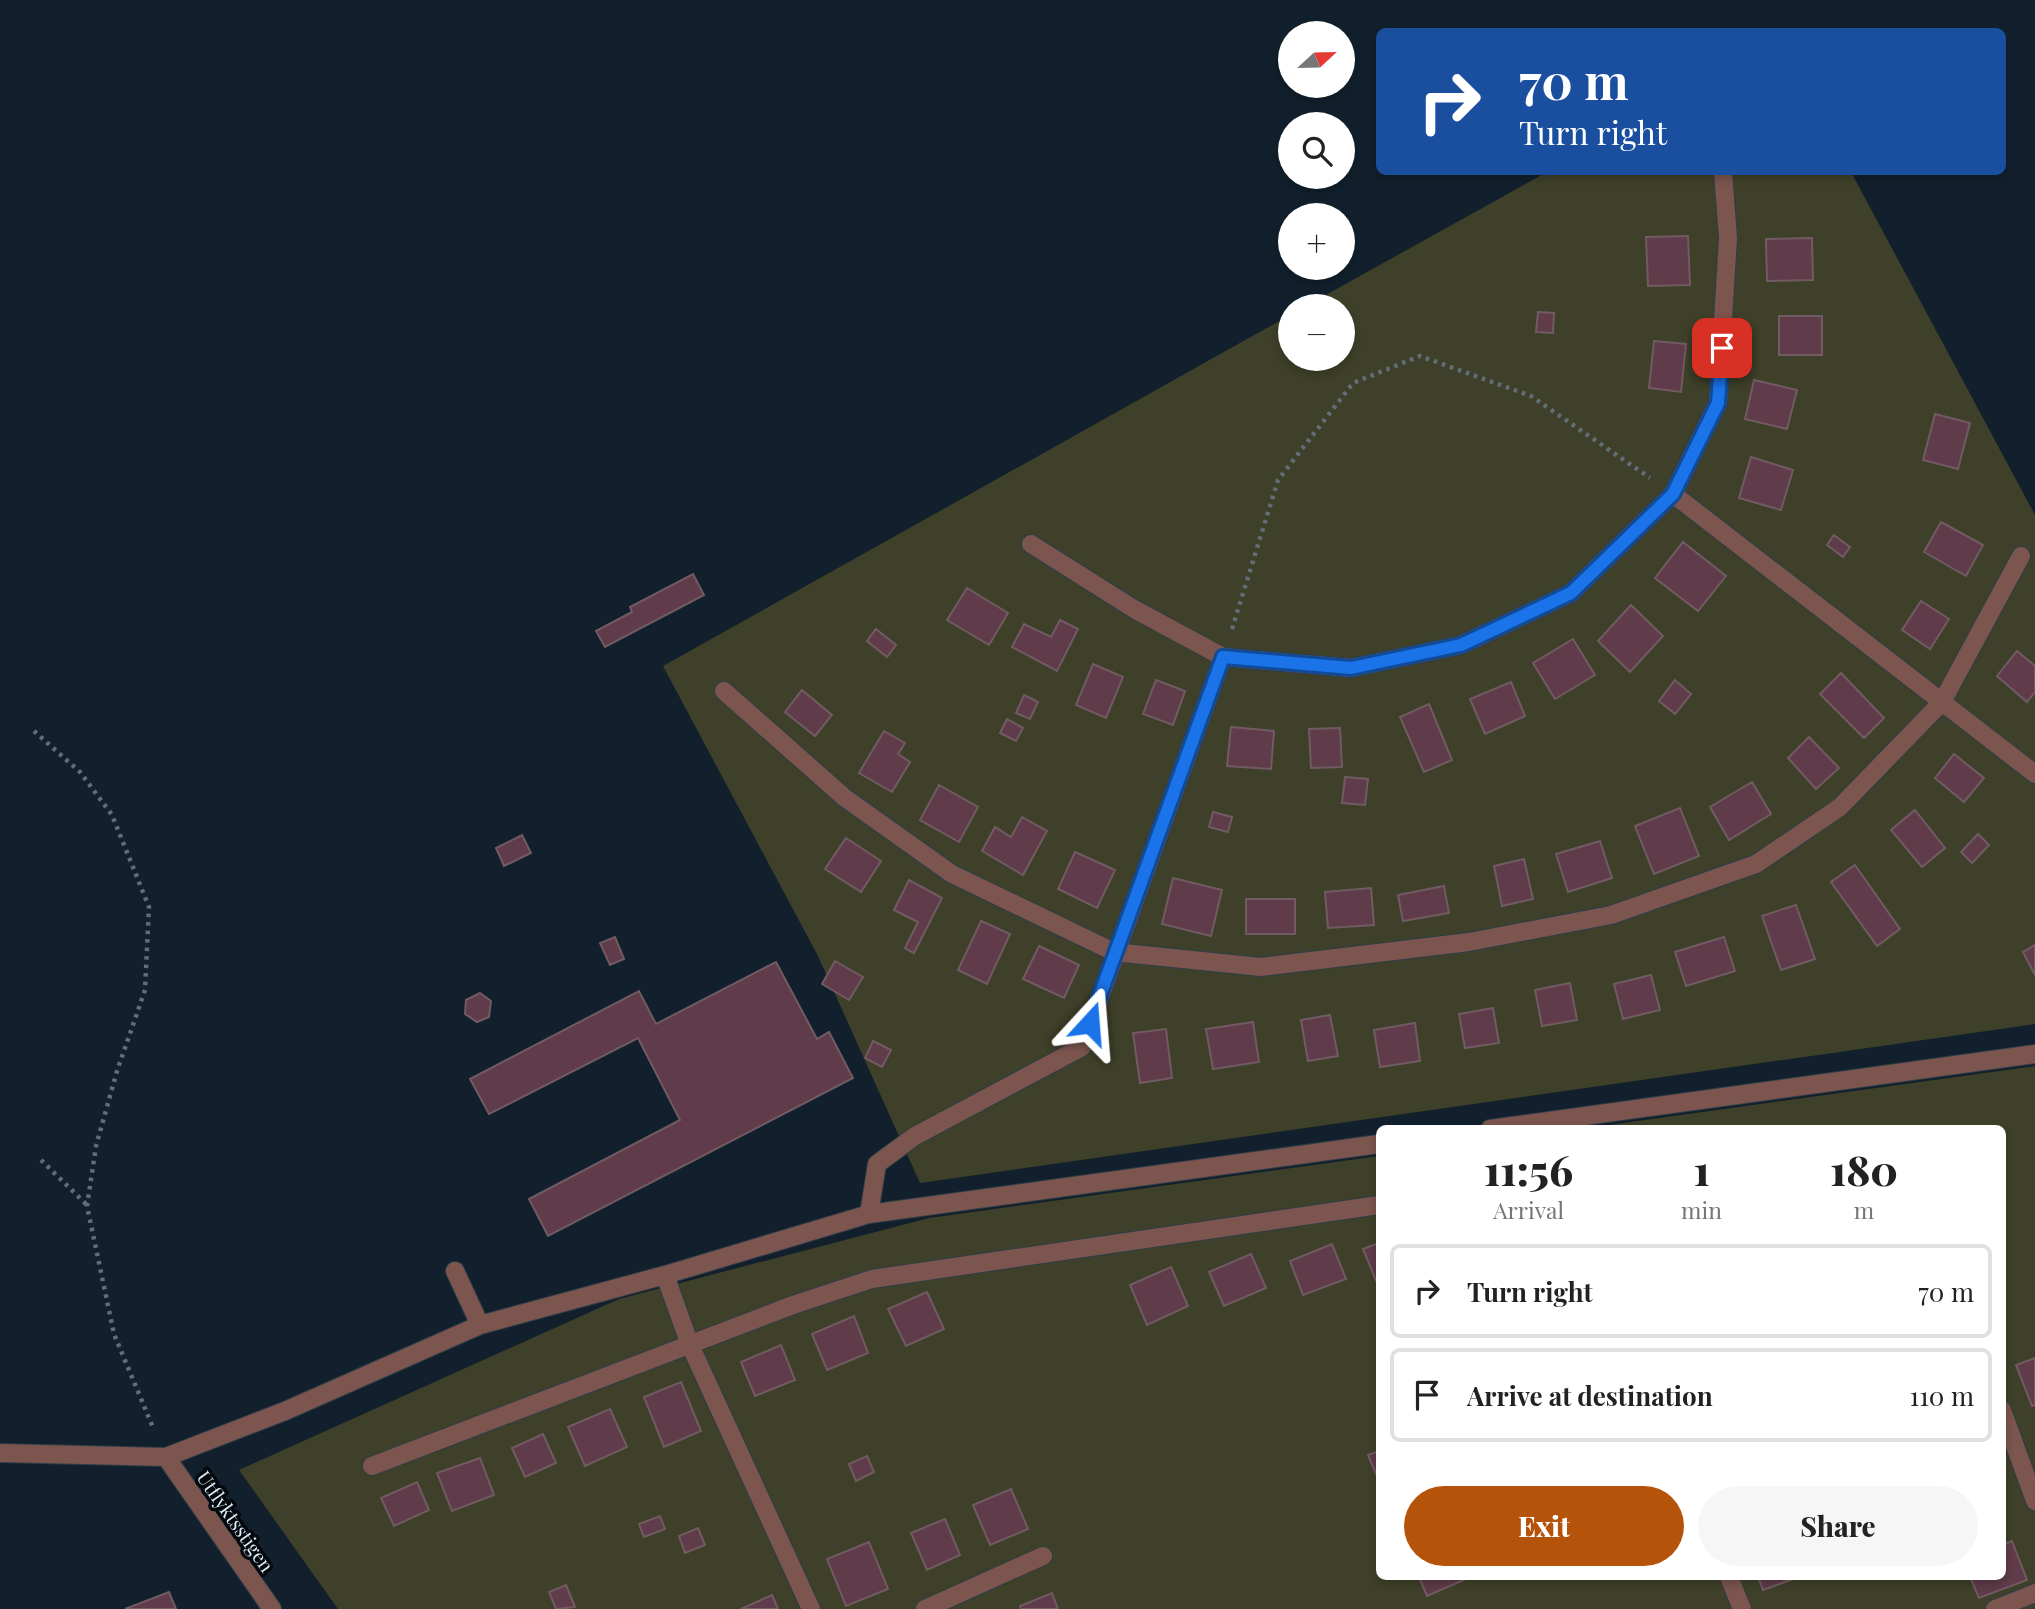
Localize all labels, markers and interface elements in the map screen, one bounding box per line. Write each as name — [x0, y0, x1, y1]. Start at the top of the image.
north arrow — [1278, 21, 1354, 98]
map controls — [1278, 21, 1355, 371]
text: 70 m — [1519, 47, 1629, 112]
icon: right — [1404, 56, 1495, 147]
text: Turn right — [1519, 110, 1667, 153]
button: search — [1278, 112, 1355, 189]
button: + — [1278, 203, 1355, 280]
button: − — [1278, 294, 1355, 371]
pin — [1692, 318, 1752, 378]
icon: arrive — [1703, 329, 1741, 367]
position arrow — [1053, 986, 1127, 1060]
text: 11:56 — [1484, 1141, 1573, 1197]
text: 1 — [1693, 1141, 1710, 1197]
text: 180 — [1830, 1141, 1898, 1197]
text: Arrival — [1493, 1194, 1564, 1225]
text: min — [1681, 1194, 1722, 1225]
text: m — [1854, 1194, 1874, 1225]
icon: right — [1408, 1272, 1446, 1310]
text: Turn right — [1467, 1274, 1593, 1309]
text: 70 m — [1918, 1274, 1974, 1309]
icon: arrive — [1408, 1376, 1446, 1414]
text: Arrive at destination — [1467, 1378, 1713, 1413]
text: 110 m — [1910, 1378, 1974, 1413]
street label: Utflyktsstigen — [192, 1465, 281, 1577]
button: Exit — [1404, 1486, 1684, 1566]
button: Share — [1698, 1486, 1978, 1566]

